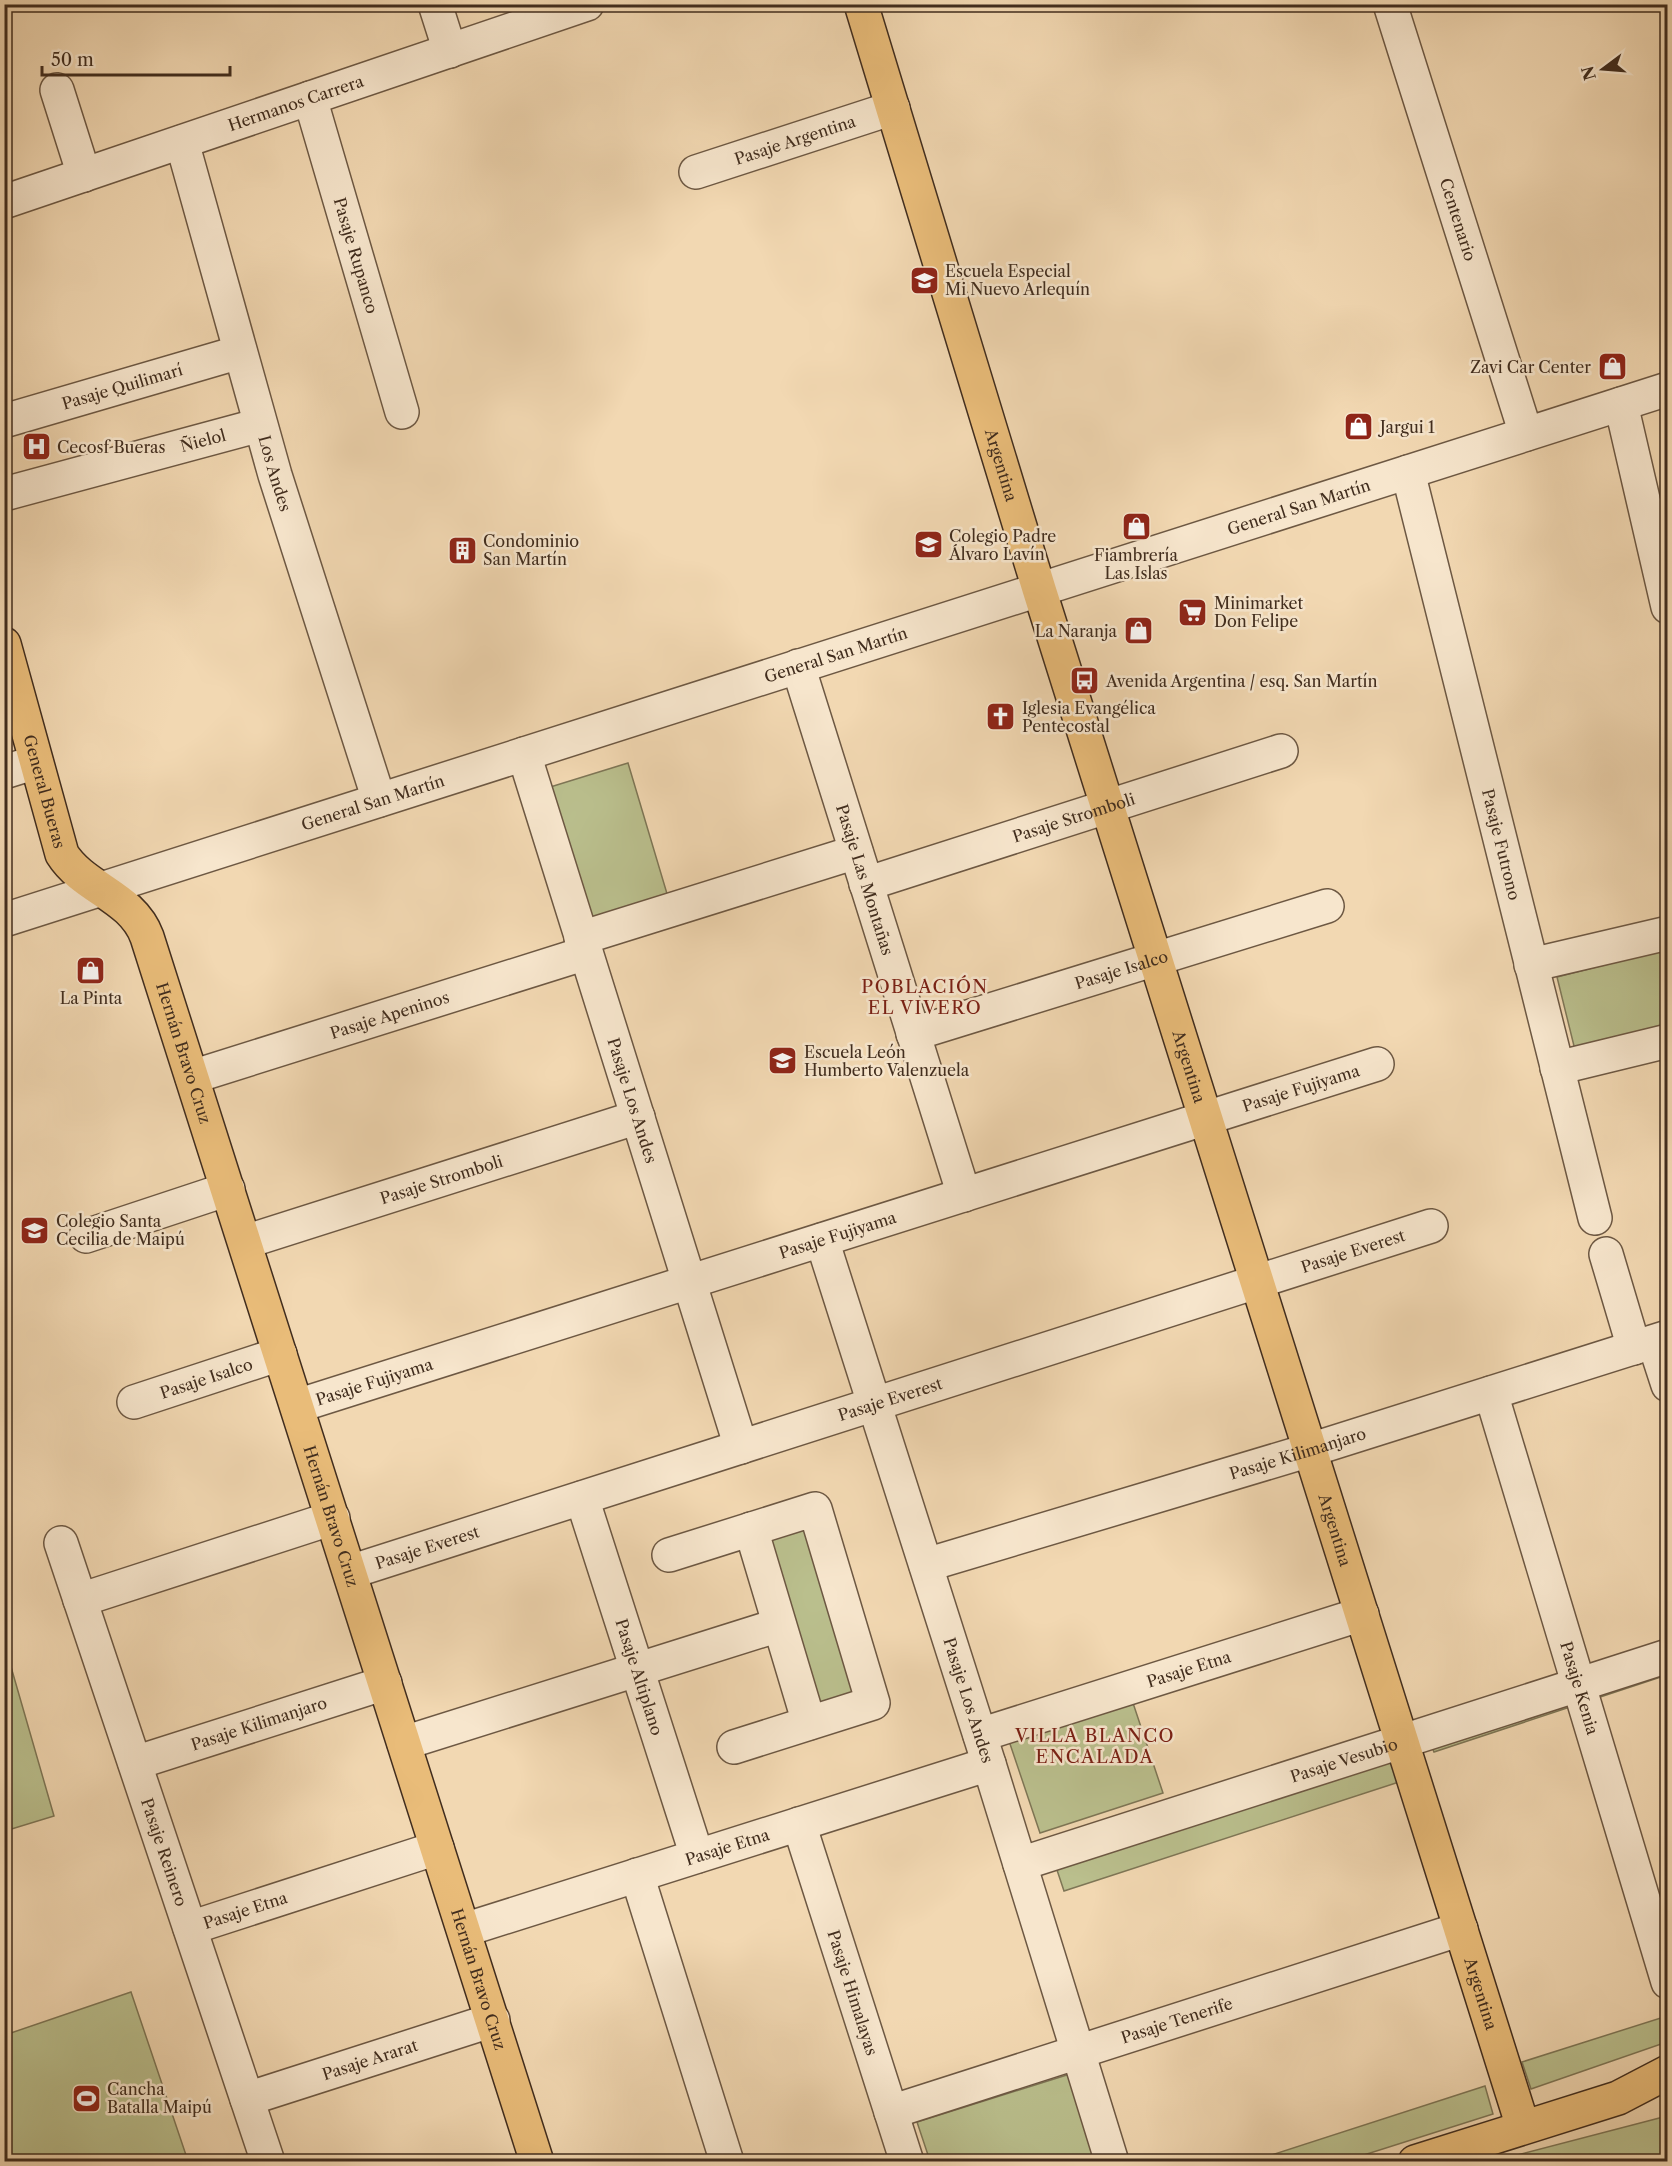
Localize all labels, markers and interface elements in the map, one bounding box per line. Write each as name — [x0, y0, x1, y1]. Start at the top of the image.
scale bar — [42, 39, 230, 77]
north arrow — [1573, 39, 1633, 99]
text: 50 m — [51, 49, 94, 71]
text: N — [1577, 64, 1600, 83]
street label: Hermanos Carrera — [225, 71, 366, 135]
street label: Pasaje Argentina — [732, 111, 859, 169]
street label: Centenario — [1436, 176, 1481, 264]
street label: Pasaje Rupanco — [330, 195, 383, 316]
place label: Escuela Especial Mi Nuevo Arlequín — [945, 261, 1090, 299]
school or university icon: Escuela Especial Mi Nuevo Arlequín — [908, 264, 940, 296]
shop icon: Zavi Car Center — [1596, 351, 1628, 383]
place label: Zavi Car Center — [1470, 357, 1591, 377]
street label: Pasaje Quilimarí — [59, 359, 185, 414]
shop icon: Jargui 1 — [1343, 411, 1375, 443]
place label: Jargui 1 — [1377, 417, 1435, 437]
street label: Ñielol — [178, 425, 228, 456]
street label: Argentina — [981, 425, 1022, 504]
hospital icon: Cecosf Bueras — [20, 431, 52, 463]
street label: Los Andes — [254, 433, 296, 514]
place label: Cecosf Bueras — [57, 437, 166, 457]
street label: General San Martín — [1225, 475, 1373, 539]
shop icon: Fiambrería Las Islas — [1120, 511, 1152, 543]
place label: Colegio Padre Álvaro Lavín — [948, 526, 1056, 564]
school or university icon: Colegio Padre Álvaro Lavín — [912, 529, 944, 561]
place label: Condominio San Martín — [483, 531, 579, 569]
building icon: Condominio San Martín — [446, 534, 478, 566]
place label: Fiambrería Las Islas — [1094, 545, 1178, 583]
place label: Minimarket Don Felipe — [1214, 593, 1304, 631]
supermarket icon: Minimarket Don Felipe — [1177, 596, 1209, 628]
shop icon: La Naranja — [1122, 615, 1154, 647]
place label: La Naranja — [1035, 621, 1118, 641]
street label: General San Martín — [762, 622, 910, 687]
bus stop icon: Avenida Argentina / esq. San Martín — [1069, 665, 1101, 697]
place label: Avenida Argentina / esq. San Martín — [1105, 671, 1378, 691]
place label: Iglesia Evangélica Pentecostal — [1022, 698, 1156, 736]
church icon: Iglesia Evangélica Pentecostal — [985, 701, 1017, 733]
street label: General Bueras — [20, 732, 70, 851]
street label: General San Martín — [299, 770, 447, 835]
street label: Pasaje Futrono — [1478, 787, 1525, 902]
street label: Pasaje Stromboli — [1010, 788, 1138, 846]
street label: Pasaje Las Montañas — [832, 802, 898, 958]
street label: Pasaje Isalco — [1072, 946, 1170, 993]
shop icon: La Pinta — [75, 954, 107, 986]
district label: POBLACIÓN EL VIVERO — [861, 975, 989, 1019]
street label: Hernán Bravo Cruz — [152, 980, 216, 1126]
street label: Pasaje Apeninos — [327, 987, 452, 1043]
place label: La Pinta — [60, 988, 123, 1008]
street label: Argentina — [1168, 1027, 1210, 1106]
street label: Pasaje Los Andes — [603, 1035, 662, 1166]
place label: Escuela León Humberto Valenzuela — [804, 1042, 970, 1080]
school or university icon: Escuela León Humberto Valenzuela — [767, 1045, 799, 1077]
street label: Pasaje Fujiyama — [1240, 1060, 1362, 1116]
street label: Pasaje Stromboli — [377, 1151, 505, 1208]
street label: Pasaje Fujiyama — [776, 1207, 899, 1263]
place label: Colegio Santa Cecilia de Maipú — [56, 1211, 185, 1249]
school or university icon: Colegio Santa Cecilia de Maipú — [19, 1214, 51, 1246]
street label: Pasaje Everest — [1298, 1225, 1408, 1277]
street label: Pasaje Fujiyama — [313, 1353, 436, 1409]
street label: Pasaje Isalco — [157, 1354, 255, 1403]
street label: Pasaje Everest — [835, 1373, 945, 1425]
street label: Pasaje Kilimanjaro — [1227, 1423, 1369, 1484]
street label: Hernán Bravo Cruz — [299, 1443, 363, 1589]
street label: Argentina — [1314, 1490, 1356, 1569]
street label: Pasaje Everest — [373, 1521, 482, 1573]
street label: Pasaje Altiplano — [611, 1616, 668, 1738]
street label: Pasaje Los Andes — [939, 1635, 998, 1765]
street label: Pasaje Kenia — [1556, 1639, 1603, 1738]
street label: Pasaje Etna — [1144, 1646, 1234, 1692]
street label: Pasaje Kilimanjaro — [188, 1692, 330, 1754]
district label: VILLA BLANCO ENCALADA — [1014, 1725, 1175, 1768]
street label: Pasaje Vesubio — [1288, 1733, 1400, 1787]
street label: Pasaje Reinero — [137, 1795, 192, 1909]
street label: Pasaje Etna — [683, 1824, 772, 1869]
street label: Pasaje Etna — [201, 1887, 290, 1933]
street label: Hernán Bravo Cruz — [447, 1906, 511, 2052]
street label: Pasaje Himalayas — [823, 1927, 882, 2058]
street label: Argentina — [1460, 1954, 1502, 2033]
street label: Pasaje Tenerife — [1118, 1993, 1235, 2048]
street label: Pasaje Ararat — [320, 2035, 420, 2084]
place label: Cancha Batalla Maipú — [107, 2079, 212, 2117]
sports icon: Cancha Batalla Maipú — [70, 2082, 102, 2114]

